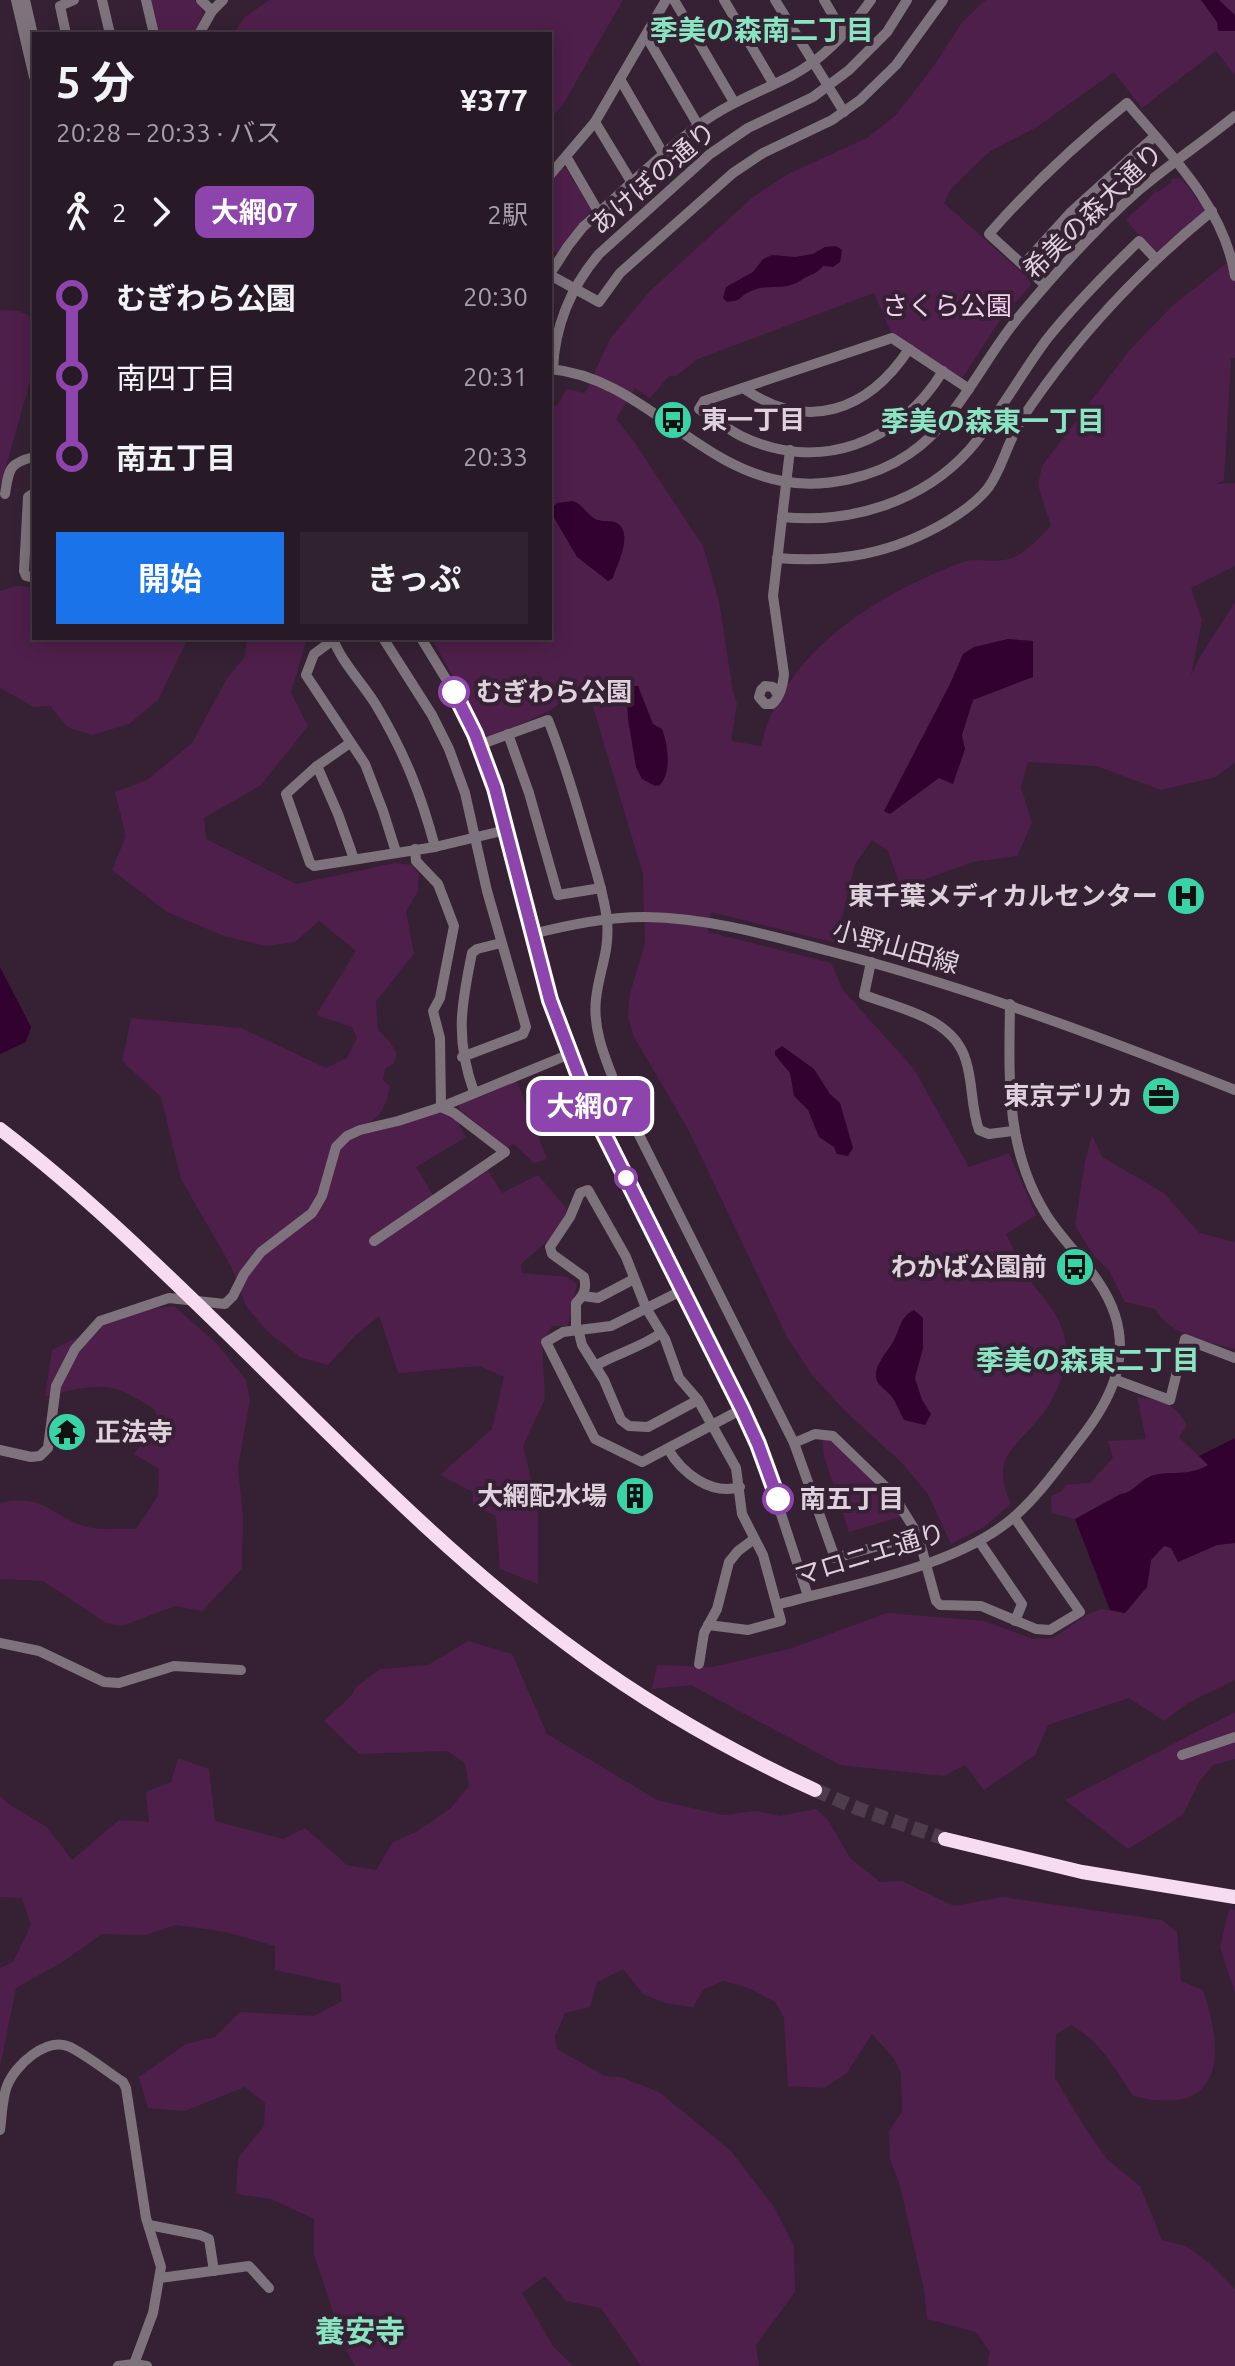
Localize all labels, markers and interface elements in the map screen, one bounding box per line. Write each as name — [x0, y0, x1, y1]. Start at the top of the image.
district label: 季美の森南二丁目 — [650, 14, 874, 45]
text: 5 分 — [56, 57, 135, 106]
text: ¥377 — [460, 83, 528, 117]
street label: あけぼの通り — [584, 116, 721, 240]
text: 20:28 – 20:33 · バス — [56, 118, 281, 147]
street label: 希美の森大通り — [1017, 137, 1168, 284]
icon: walk — [56, 190, 100, 234]
icon: forward — [139, 190, 183, 234]
text: 大網07 — [211, 196, 298, 227]
text: 2 — [112, 198, 127, 227]
text: 2駅 — [487, 200, 528, 229]
text: むぎわら公園 — [116, 281, 296, 315]
text: 20:30 — [463, 282, 528, 311]
park label: さくら公園 — [882, 291, 1012, 320]
text: 南四丁目 — [116, 361, 236, 395]
text: 20:31 — [463, 362, 528, 391]
bus stop icon: 東一丁目 — [652, 399, 694, 441]
place label: 東一丁目 — [701, 405, 805, 434]
district label: 季美の森東一丁目 — [881, 405, 1105, 436]
text: 南五丁目 — [116, 441, 236, 475]
text: 20:33 — [463, 442, 528, 471]
button: 開始 — [56, 532, 284, 624]
button: きっぷ — [300, 532, 528, 624]
marker: むぎわら公園 — [439, 677, 469, 707]
place label: むぎわら公園 — [476, 677, 632, 706]
hospital icon: 東千葉メディカルセンター — [1165, 875, 1207, 917]
place label: 東千葉メディカルセンター — [848, 881, 1158, 910]
street label: 小野山田線 — [830, 915, 963, 978]
office icon: 東京デリカ — [1140, 1075, 1182, 1117]
line badge: 大網07 — [534, 1080, 646, 1132]
place label: 東京デリカ — [1003, 1081, 1133, 1110]
text: 大網07 — [546, 1090, 634, 1121]
unlabelled marker — [615, 1167, 637, 1189]
bus stop icon: わかば公園前 — [1054, 1246, 1096, 1288]
place label: わかば公園前 — [891, 1252, 1047, 1281]
district label: 季美の森東二丁目 — [976, 1344, 1200, 1375]
temple icon: 正法寺 — [46, 1411, 88, 1453]
place label: 正法寺 — [95, 1417, 173, 1446]
building icon: 大網配水場 — [614, 1475, 656, 1517]
place label: 大網配水場 — [477, 1481, 607, 1510]
marker: 南五丁目 — [763, 1484, 793, 1514]
place label: 南五丁目 — [800, 1484, 904, 1513]
street label: マロニエ通り — [791, 1517, 949, 1590]
district label: 養安寺 — [315, 2314, 405, 2348]

